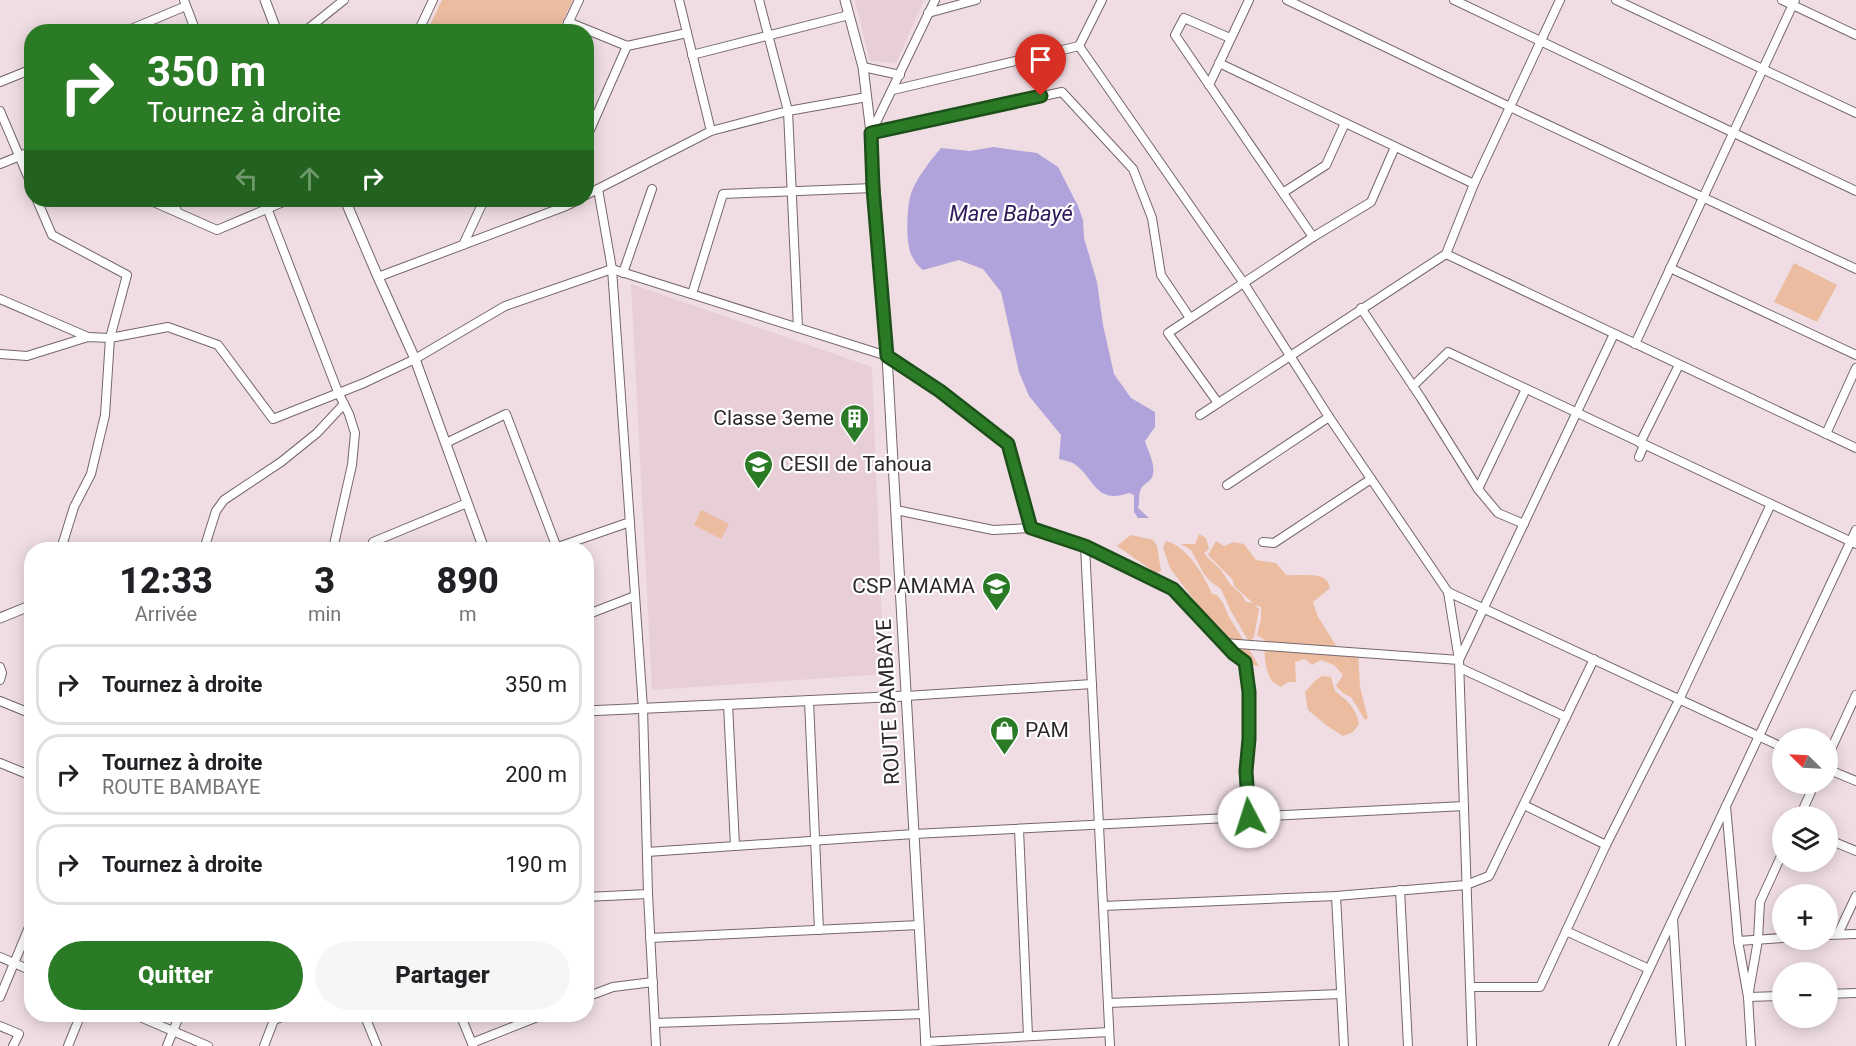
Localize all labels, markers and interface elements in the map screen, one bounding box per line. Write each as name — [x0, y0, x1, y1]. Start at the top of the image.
pin — [1015, 34, 1066, 96]
icon: arrive — [1024, 43, 1057, 76]
text: 350 m — [147, 47, 266, 96]
icon: right — [48, 48, 126, 126]
text: Tournez à droite — [147, 97, 341, 129]
icon: left — [230, 162, 263, 195]
icon: ahead — [293, 162, 326, 195]
icon: right — [356, 162, 389, 195]
water label: Mare Babayé — [949, 201, 1073, 226]
building icon: Classe 3eme — [839, 402, 871, 444]
place label: Classe 3eme — [713, 406, 834, 430]
school or university icon: CESII de Tahoua — [743, 448, 775, 490]
place label: CESII de Tahoua — [780, 452, 932, 476]
text: 12:33 — [119, 560, 213, 602]
text: 3 — [314, 560, 335, 602]
text: 890 — [437, 560, 499, 602]
school or university icon: CSP AMAMA — [980, 570, 1012, 612]
place label: CSP AMAMA — [852, 574, 975, 598]
text: Arrivée — [135, 602, 197, 626]
text: min — [308, 602, 341, 626]
text: m — [459, 602, 476, 626]
street label: ROUTE BAMBAYE — [872, 618, 904, 786]
icon: right — [51, 668, 84, 701]
text: Tournez à droite — [102, 672, 262, 697]
text: 350 m — [505, 672, 567, 697]
shop icon: PAM — [988, 714, 1020, 756]
place label: PAM — [1025, 718, 1069, 742]
north arrow — [1772, 728, 1838, 794]
map controls — [1772, 728, 1838, 1028]
text: Tournez à droite — [102, 750, 262, 775]
icon: right — [51, 758, 84, 791]
text: 200 m — [505, 762, 567, 787]
text: ROUTE BAMBAYE — [102, 775, 260, 799]
position arrow — [1217, 785, 1281, 849]
button: layers — [1772, 806, 1838, 872]
icon: right — [51, 848, 84, 881]
text: Tournez à droite — [102, 852, 262, 877]
text: 190 m — [505, 852, 567, 877]
button: + — [1772, 884, 1838, 950]
button: Quitter — [48, 941, 303, 1010]
button: Partager — [315, 941, 570, 1010]
button: − — [1772, 962, 1838, 1028]

